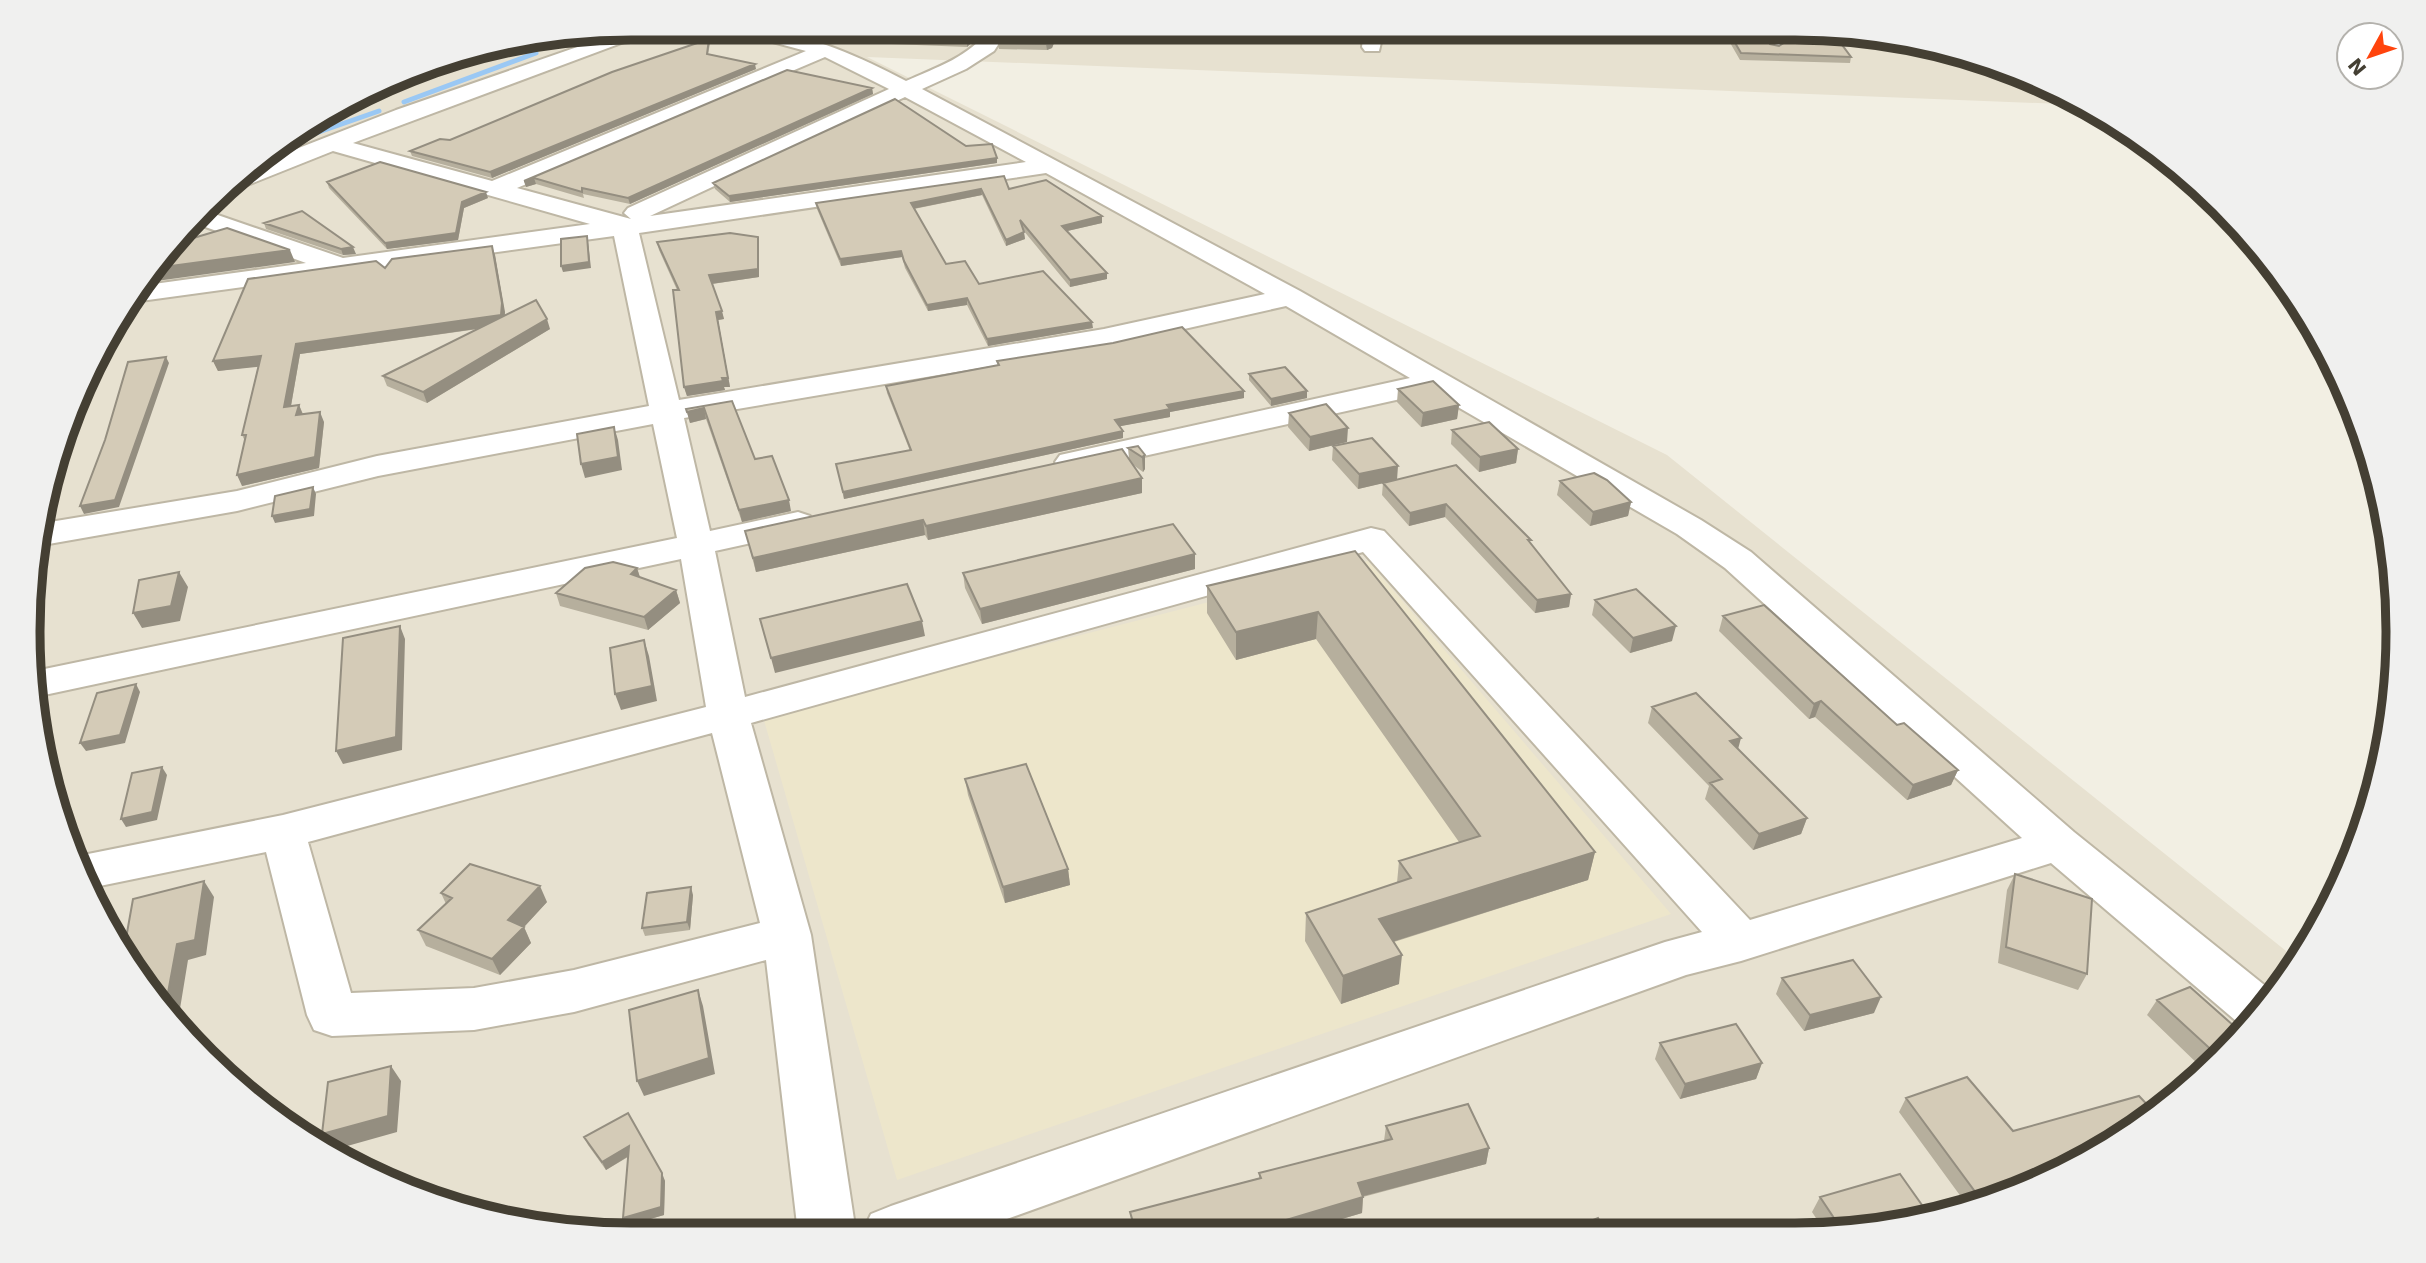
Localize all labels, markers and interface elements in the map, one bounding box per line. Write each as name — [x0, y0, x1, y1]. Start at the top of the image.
north arrow — [2335, 21, 2405, 91]
text: N — [2343, 54, 2371, 80]

